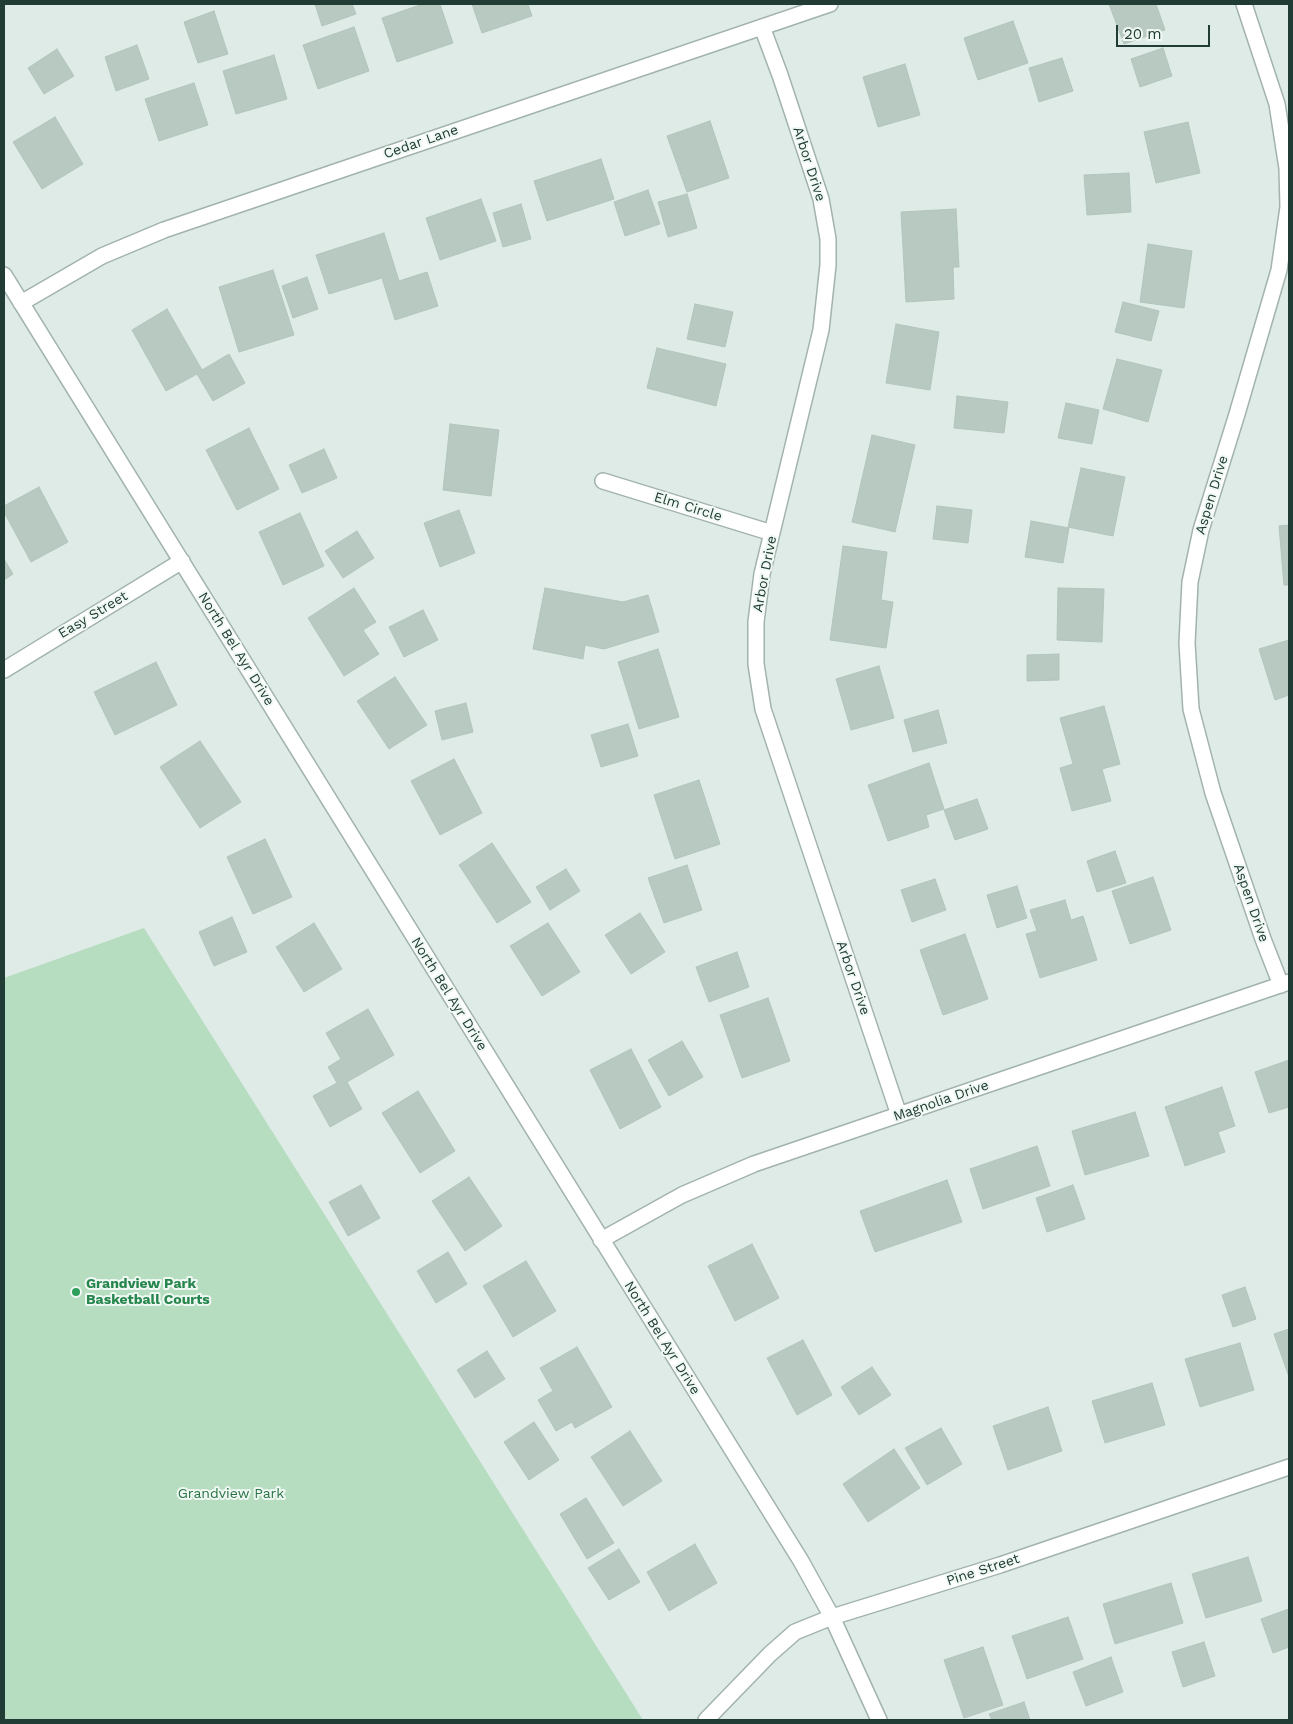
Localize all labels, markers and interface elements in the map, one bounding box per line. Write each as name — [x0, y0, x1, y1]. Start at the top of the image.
scale bar — [1118, 15, 1212, 47]
text: 20 m — [1124, 25, 1162, 43]
street label: Cedar Lane — [381, 121, 461, 163]
street label: Arbor Drive — [789, 125, 829, 203]
street label: Aspen Drive — [1192, 453, 1232, 537]
street label: Elm Circle — [652, 489, 724, 525]
street label: Arbor Drive — [749, 534, 781, 614]
street label: Easy Street — [55, 588, 131, 642]
street label: North Bel Ayr Drive — [194, 589, 278, 709]
street label: Aspen Drive — [1230, 862, 1272, 944]
street label: North Bel Ayr Drive — [407, 934, 491, 1054]
street label: Arbor Drive — [832, 939, 874, 1017]
street label: Magnolia Drive — [891, 1077, 991, 1125]
place label: Grandview Park Basketball Courts — [86, 1276, 210, 1308]
street label: North Bel Ayr Drive — [620, 1278, 704, 1398]
marker: Grandview Park Basketball Courts — [70, 1286, 82, 1298]
park label: Grandview Park — [178, 1486, 284, 1502]
street label: Pine Street — [944, 1550, 1022, 1590]

